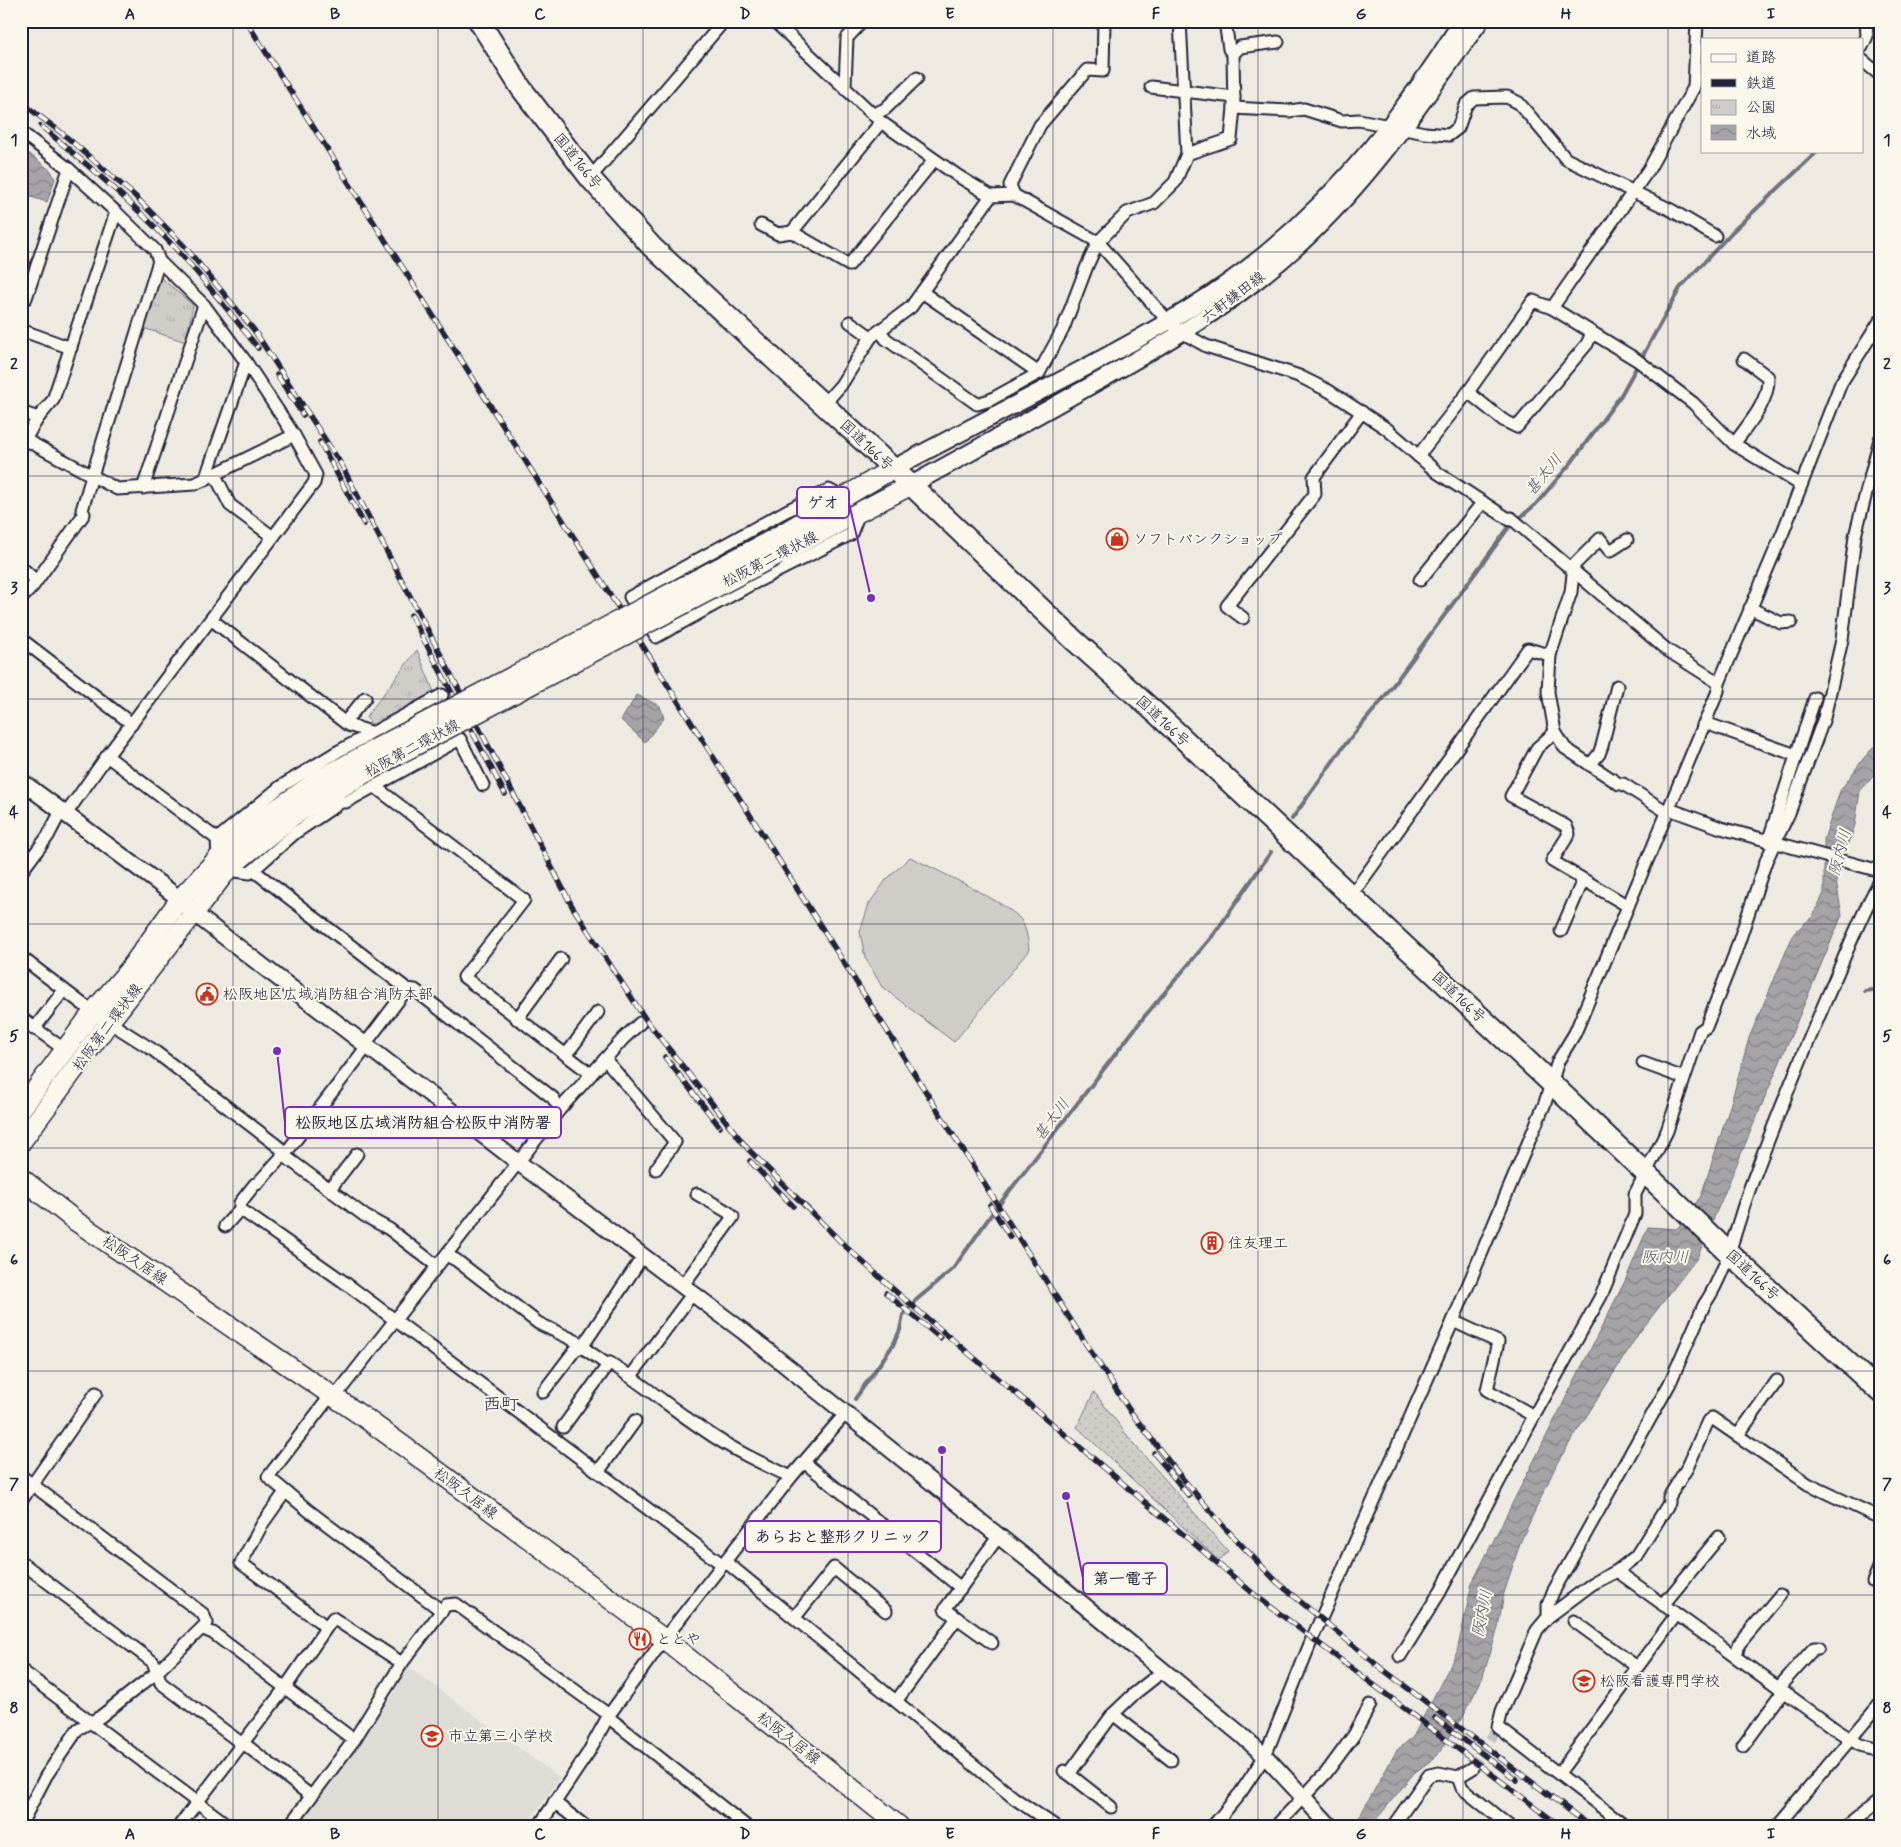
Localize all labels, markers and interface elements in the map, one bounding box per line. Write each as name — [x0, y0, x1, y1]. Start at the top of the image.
text: A — [125, 4, 135, 25]
text: B — [330, 4, 340, 25]
text: C — [534, 4, 546, 25]
text: D — [739, 4, 751, 25]
text: E — [945, 4, 955, 25]
text: F — [1152, 4, 1161, 25]
text: G — [1356, 4, 1367, 25]
text: H — [1561, 4, 1572, 25]
text: I — [1767, 4, 1776, 25]
legend — [1701, 38, 1864, 152]
text: 道路 — [1746, 48, 1776, 68]
text: 鉄道 — [1746, 74, 1776, 94]
text: 公園 — [1746, 98, 1776, 118]
text: 水域 — [1746, 124, 1776, 144]
street label: 国道166号 — [548, 129, 606, 194]
text: 1 — [10, 130, 18, 151]
text: 1 — [1883, 130, 1891, 151]
street label: 六軒鎌田線 — [1198, 267, 1270, 328]
text: 2 — [10, 354, 18, 375]
text: 2 — [1883, 354, 1891, 375]
street label: 国道166号 — [835, 416, 898, 476]
water label: 甚太川 — [1521, 450, 1567, 500]
callout: ゲオ — [797, 487, 849, 518]
text: ゲオ — [807, 493, 839, 514]
street label: 松阪第二環状線 — [719, 527, 822, 593]
shop icon: ソフトバンクショップ — [1105, 527, 1129, 551]
place label: ソフトバンクショップ — [1133, 530, 1282, 550]
text: 3 — [10, 578, 18, 599]
text: 3 — [1883, 578, 1891, 599]
street label: 国道166号 — [1131, 692, 1194, 752]
street label: 松阪第二環状線 — [361, 715, 464, 782]
text: 4 — [9, 802, 19, 823]
text: 4 — [1882, 802, 1892, 823]
water label: 阪内川 — [1824, 826, 1857, 878]
street label: 国道166号 — [1427, 968, 1490, 1028]
street label: 松阪第二環状線 — [68, 980, 147, 1076]
public building icon: 松阪地区広域消防組合消防本部 — [195, 982, 219, 1006]
place label: 松阪地区広域消防組合消防本部 — [223, 985, 433, 1005]
text: 5 — [9, 1026, 19, 1047]
text: 5 — [1882, 1026, 1892, 1047]
water label: 甚太川 — [1029, 1094, 1075, 1145]
callout: 松阪地区広域消防組合松阪中消防署 — [285, 1107, 561, 1138]
text: 松阪地区広域消防組合松阪中消防署 — [295, 1113, 551, 1134]
building icon: 住友理工 — [1200, 1231, 1224, 1255]
street label: 松阪久居線 — [98, 1232, 171, 1290]
place label: 住友理工 — [1228, 1234, 1288, 1254]
street label: 国道166号 — [1721, 1246, 1784, 1306]
water label: 阪内川 — [1641, 1247, 1689, 1268]
text: 6 — [10, 1250, 18, 1271]
text: 6 — [1883, 1250, 1891, 1271]
district label: 西町 — [483, 1393, 519, 1417]
street label: 松阪久居線 — [429, 1463, 501, 1524]
text: 7 — [9, 1474, 19, 1495]
text: 7 — [1882, 1474, 1892, 1495]
callout: あらおと整形クリニック — [745, 1521, 941, 1552]
text: あらおと整形クリニック — [755, 1527, 931, 1548]
callout: 第一電子 — [1083, 1563, 1167, 1594]
text: 第一電子 — [1093, 1569, 1157, 1590]
water label: 阪内川 — [1468, 1588, 1497, 1639]
restaurant icon: ととや — [628, 1627, 652, 1651]
place label: ととや — [656, 1630, 701, 1650]
school or university icon: 松阪看護専門学校 — [1572, 1669, 1596, 1693]
place label: 松阪看護専門学校 — [1600, 1672, 1720, 1692]
text: 8 — [9, 1698, 19, 1719]
text: 8 — [1882, 1698, 1892, 1719]
street label: 松阪久居線 — [753, 1708, 824, 1770]
school or university icon: 市立第三小学校 — [420, 1724, 444, 1748]
place label: 市立第三小学校 — [448, 1727, 553, 1747]
text: A — [125, 1824, 135, 1845]
text: B — [330, 1824, 340, 1845]
text: C — [534, 1824, 546, 1845]
text: D — [739, 1824, 751, 1845]
text: E — [945, 1824, 955, 1845]
text: F — [1152, 1824, 1161, 1845]
text: G — [1356, 1824, 1367, 1845]
text: H — [1561, 1824, 1572, 1845]
text: I — [1767, 1824, 1776, 1845]

